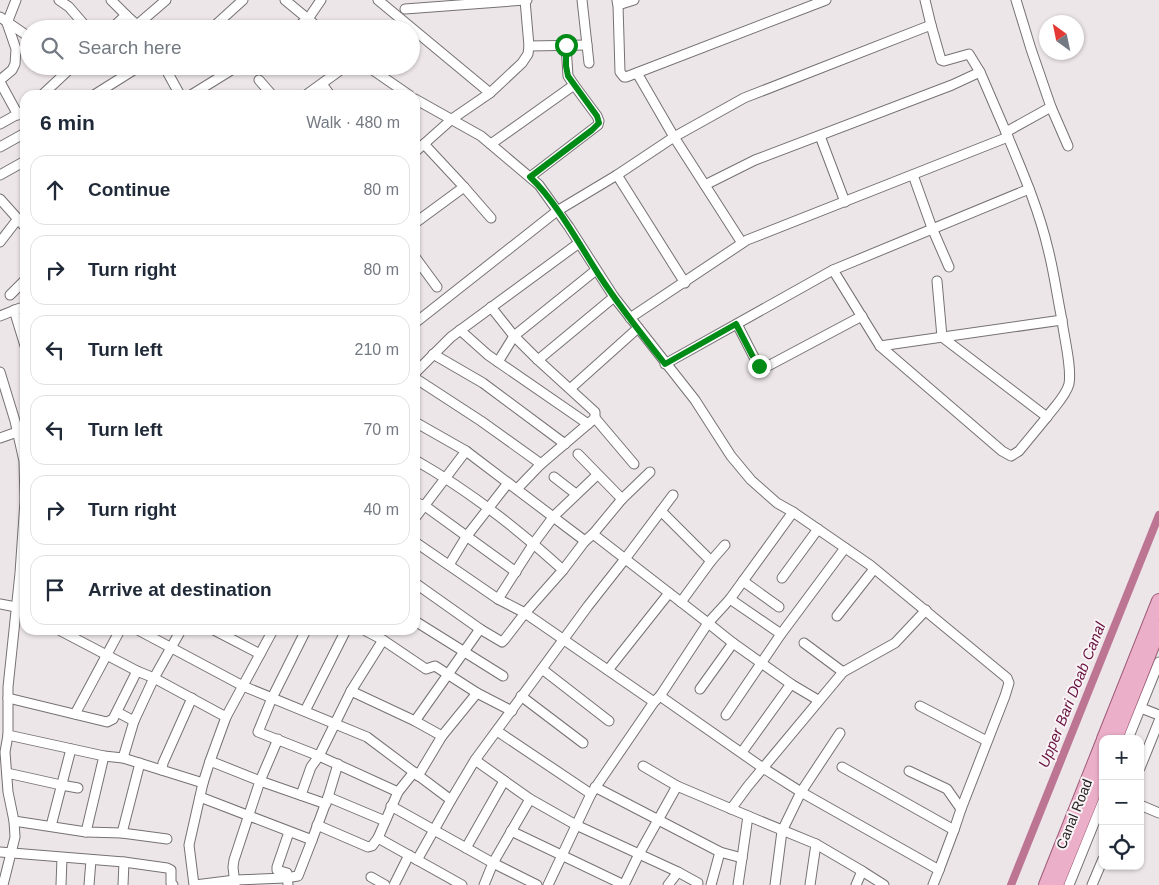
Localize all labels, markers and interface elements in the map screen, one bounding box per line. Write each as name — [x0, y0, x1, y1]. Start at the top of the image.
north arrow — [1039, 15, 1084, 60]
search box — [20, 20, 420, 75]
icon: search — [38, 34, 66, 62]
route start — [555, 34, 578, 57]
text: Search here — [78, 37, 182, 58]
text: 6 min — [40, 111, 95, 134]
text: Walk · 480 m — [306, 114, 400, 131]
icon: ahead — [41, 176, 69, 204]
text: Continue — [88, 179, 170, 200]
text: 80 m — [363, 181, 399, 198]
icon: right — [41, 256, 69, 284]
text: Turn right — [88, 259, 176, 280]
text: 80 m — [363, 261, 399, 278]
icon: left — [41, 336, 69, 364]
text: Turn left — [88, 339, 163, 360]
text: 210 m — [355, 341, 399, 358]
route end — [748, 355, 771, 378]
icon: left — [41, 416, 69, 444]
text: Turn left — [88, 419, 163, 440]
text: 70 m — [363, 421, 399, 438]
icon: right — [41, 496, 69, 524]
text: Turn right — [88, 499, 176, 520]
text: 40 m — [363, 501, 399, 518]
icon: arrive — [41, 576, 69, 604]
text: Arrive at destination — [88, 579, 272, 600]
water label: Upper Bari Doab Canal — [1035, 619, 1109, 770]
map controls — [1099, 735, 1144, 870]
button: + — [1099, 735, 1144, 780]
street label: Canal Road — [1053, 777, 1095, 851]
button: − — [1099, 780, 1144, 825]
button: locate — [1099, 825, 1144, 870]

